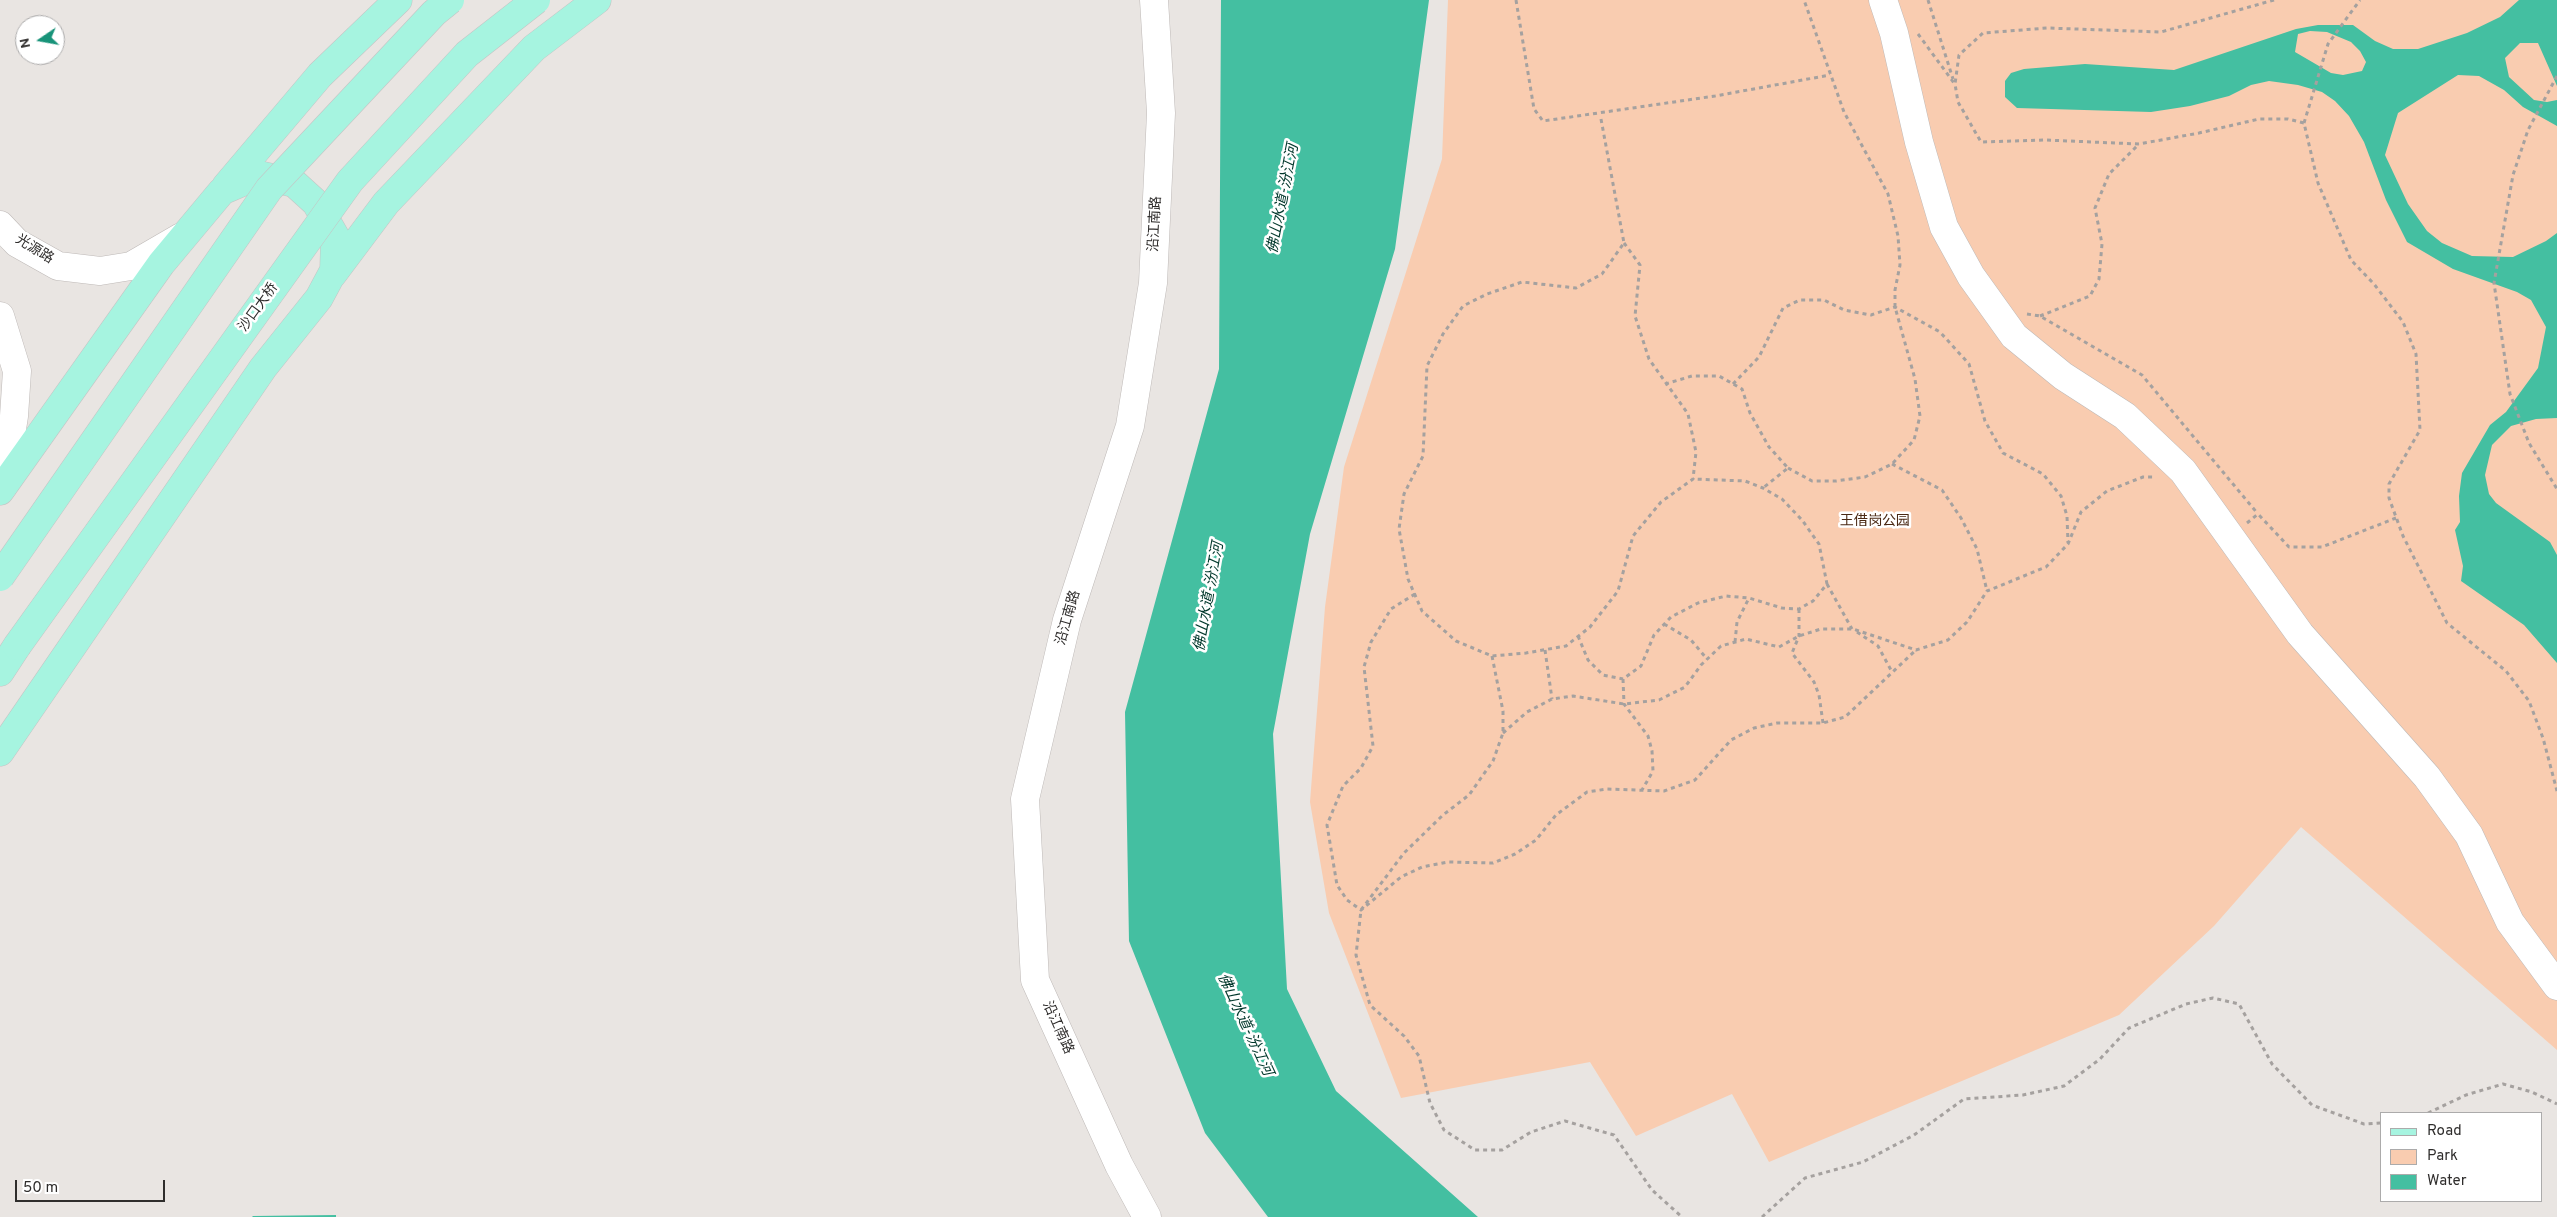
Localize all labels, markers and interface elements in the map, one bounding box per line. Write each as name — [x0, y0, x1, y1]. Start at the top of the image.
north arrow — [15, 15, 65, 65]
text: N — [16, 36, 35, 50]
water label: 佛山水道-汾江河 — [1265, 143, 1303, 255]
street label: 沿江南路 — [1146, 196, 1166, 252]
street label: 光源路 — [12, 232, 56, 268]
street label: 沙口大桥 — [236, 280, 282, 336]
park label: 王借岗公园 — [1840, 514, 1910, 530]
water label: 佛山水道-汾江河 — [1192, 541, 1228, 653]
street label: 沿江南路 — [1053, 589, 1085, 647]
water label: 佛山水道-汾江河 — [1212, 971, 1276, 1079]
street label: 沿江南路 — [1038, 999, 1076, 1057]
legend — [2380, 1112, 2542, 1202]
text: Road — [2427, 1122, 2462, 1141]
text: Park — [2427, 1147, 2458, 1166]
scale bar — [18, 1170, 168, 1202]
text: Water — [2427, 1172, 2466, 1191]
text: 50 m — [23, 1179, 58, 1198]

